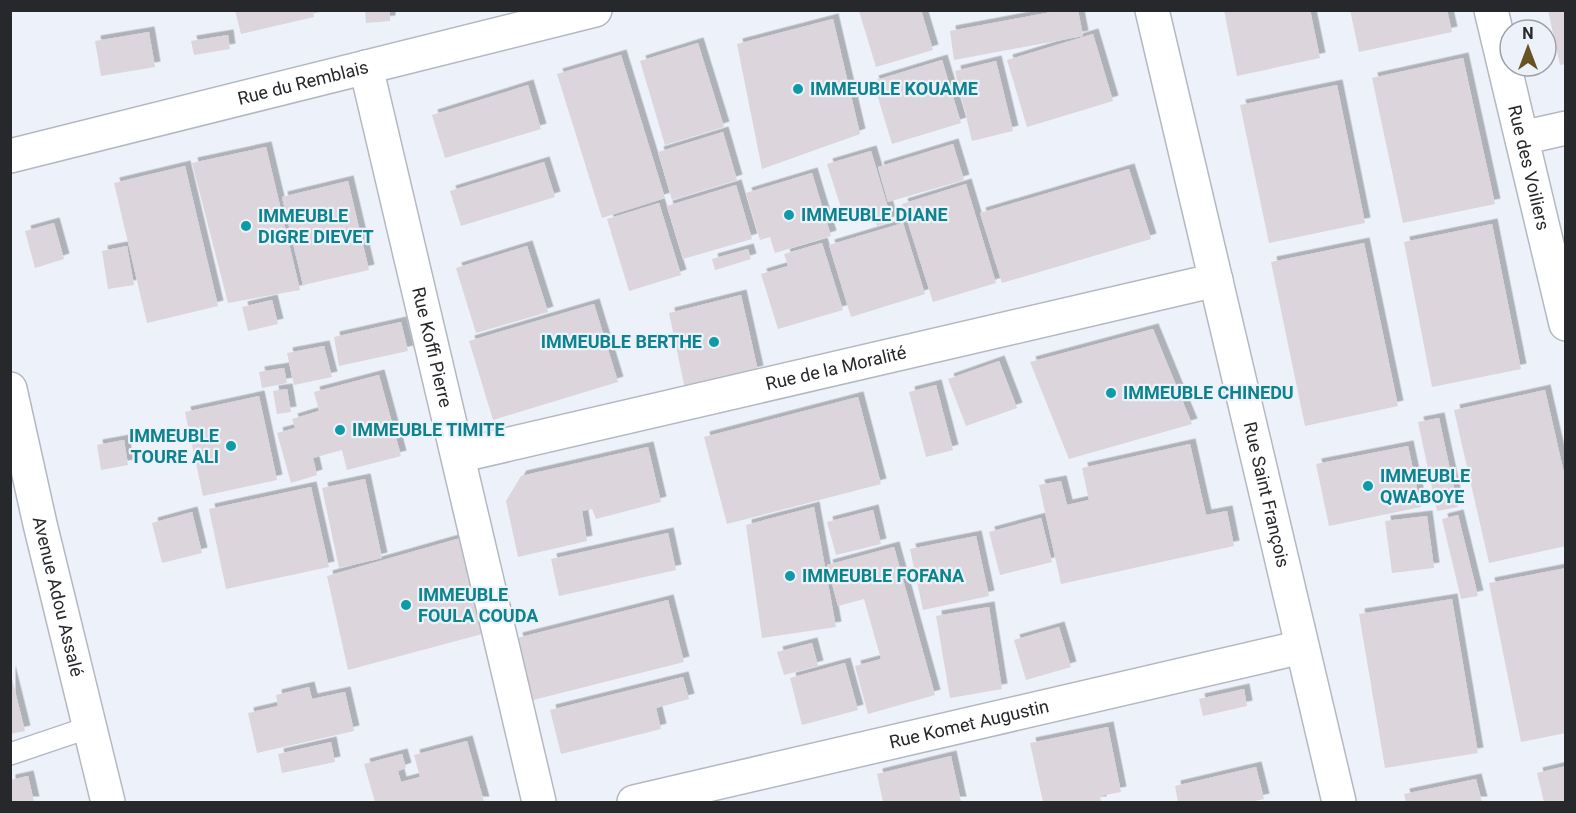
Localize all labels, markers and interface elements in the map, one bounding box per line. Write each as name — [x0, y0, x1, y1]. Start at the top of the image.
north arrow — [1498, 18, 1558, 78]
text: N — [1522, 24, 1534, 43]
street label: Rue du Remblais — [235, 56, 370, 109]
place label: IMMEUBLE KOUAME — [810, 78, 978, 99]
marker: IMMEUBLE KOUAME — [791, 82, 805, 96]
street label: Rue des Voiliers — [1504, 103, 1554, 232]
place label: IMMEUBLE DIANE — [801, 204, 948, 225]
place label: IMMEUBLE DIGRE DIEVET — [258, 205, 374, 247]
marker: IMMEUBLE DIANE — [782, 208, 796, 222]
marker: IMMEUBLE DIGRE DIEVET — [239, 219, 253, 233]
street label: Rue Koffi Pierre — [408, 285, 457, 410]
place label: IMMEUBLE BERTHE — [541, 331, 702, 352]
marker: IMMEUBLE BERTHE — [707, 335, 721, 349]
street label: Rue de la Moralité — [764, 341, 908, 394]
place label: IMMEUBLE CHINEDU — [1123, 382, 1294, 403]
marker: IMMEUBLE CHINEDU — [1104, 386, 1118, 400]
place label: IMMEUBLE TIMITE — [352, 419, 505, 440]
street label: Rue Saint François — [1240, 420, 1294, 569]
marker: IMMEUBLE TIMITE — [333, 423, 347, 437]
place label: IMMEUBLE TOURE ALI — [129, 425, 219, 467]
marker: IMMEUBLE TOURE ALI — [224, 439, 238, 453]
place label: IMMEUBLE QWABOYE — [1380, 465, 1470, 507]
marker: IMMEUBLE QWABOYE — [1361, 479, 1375, 493]
street label: Avenue Adou Assalé — [29, 514, 88, 679]
place label: IMMEUBLE FOFANA — [802, 565, 965, 586]
marker: IMMEUBLE FOFANA — [783, 569, 797, 583]
place label: IMMEUBLE FOULA COUDA — [418, 584, 539, 626]
marker: IMMEUBLE FOULA COUDA — [399, 598, 413, 612]
street label: Rue Komet Augustin — [887, 695, 1051, 752]

